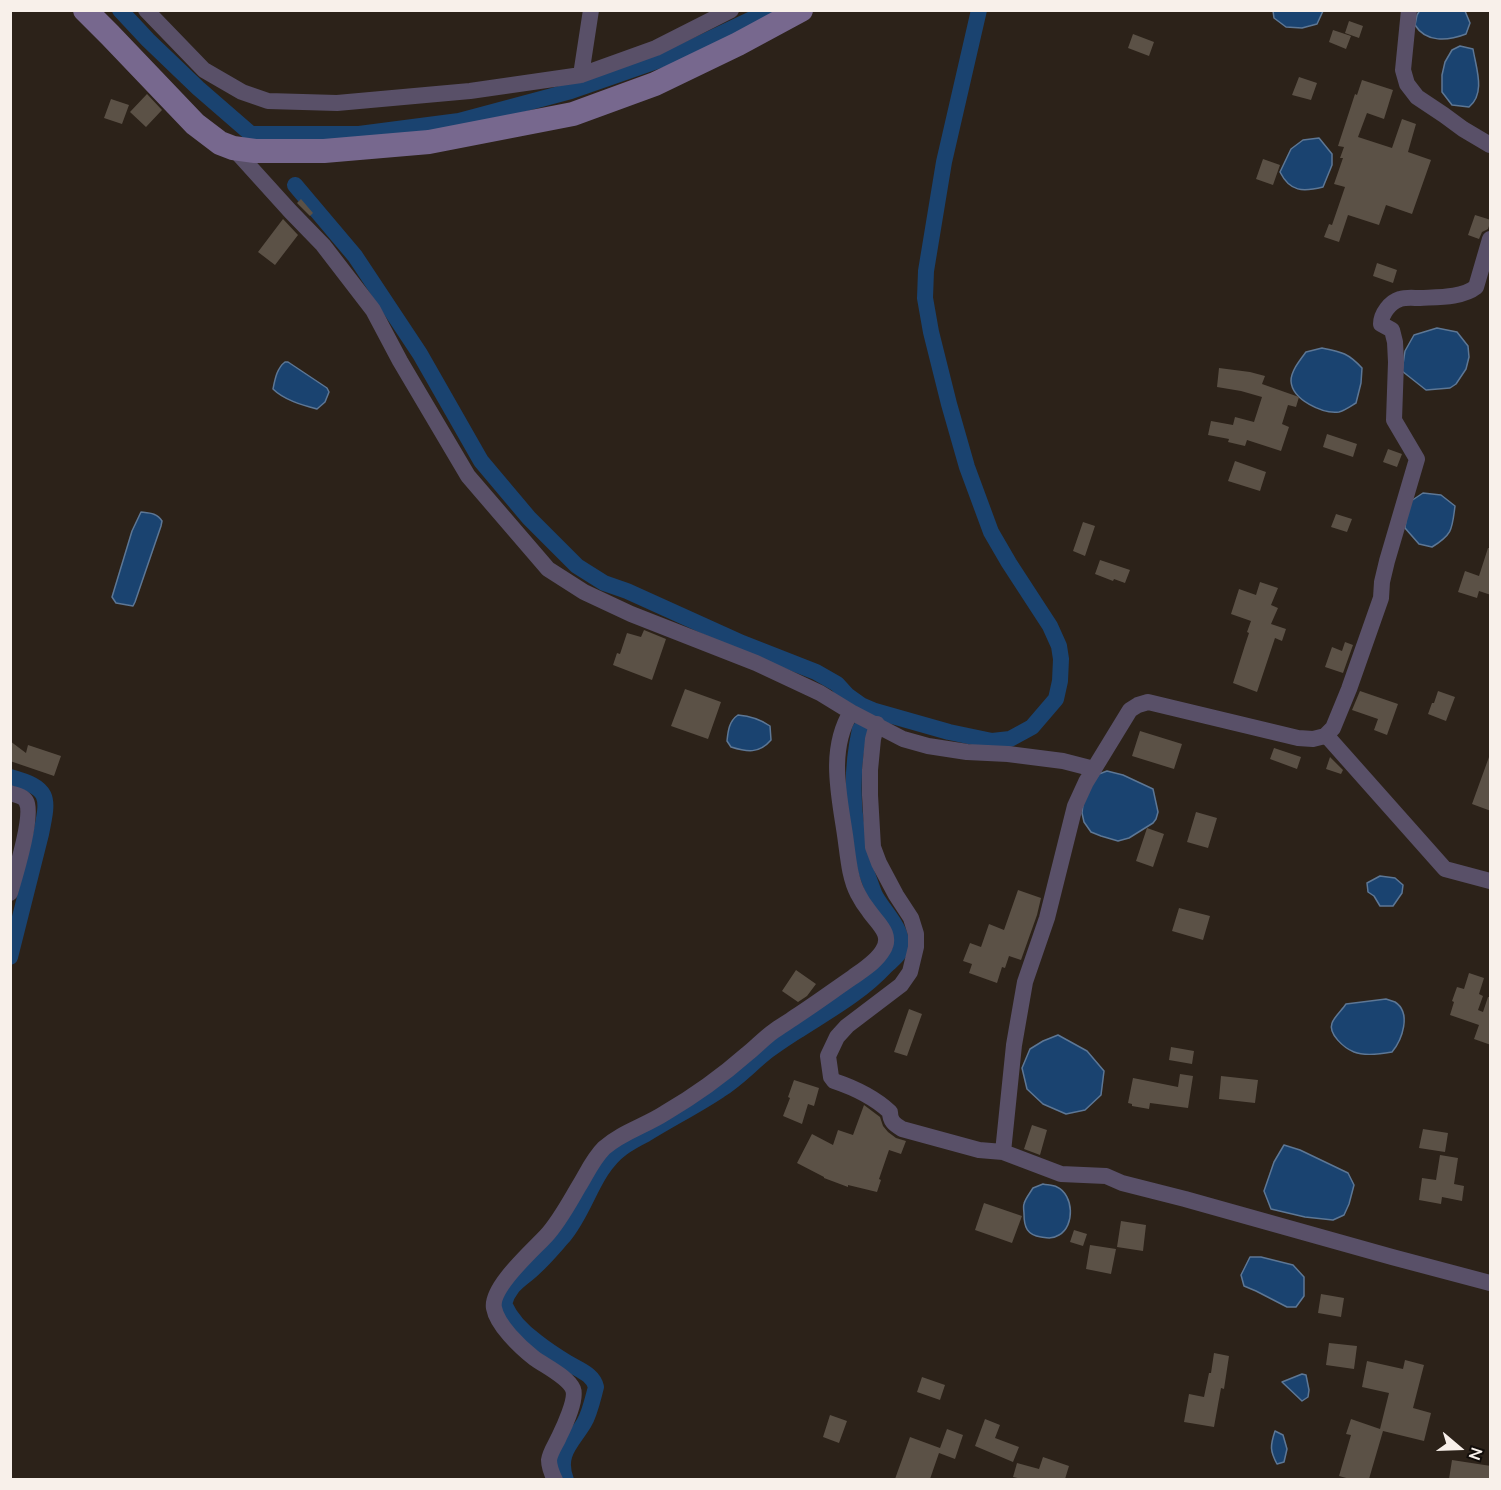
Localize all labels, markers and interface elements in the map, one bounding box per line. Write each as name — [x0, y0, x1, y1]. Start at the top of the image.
north arrow — [1429, 1418, 1489, 1478]
text: N — [1465, 1445, 1487, 1463]

